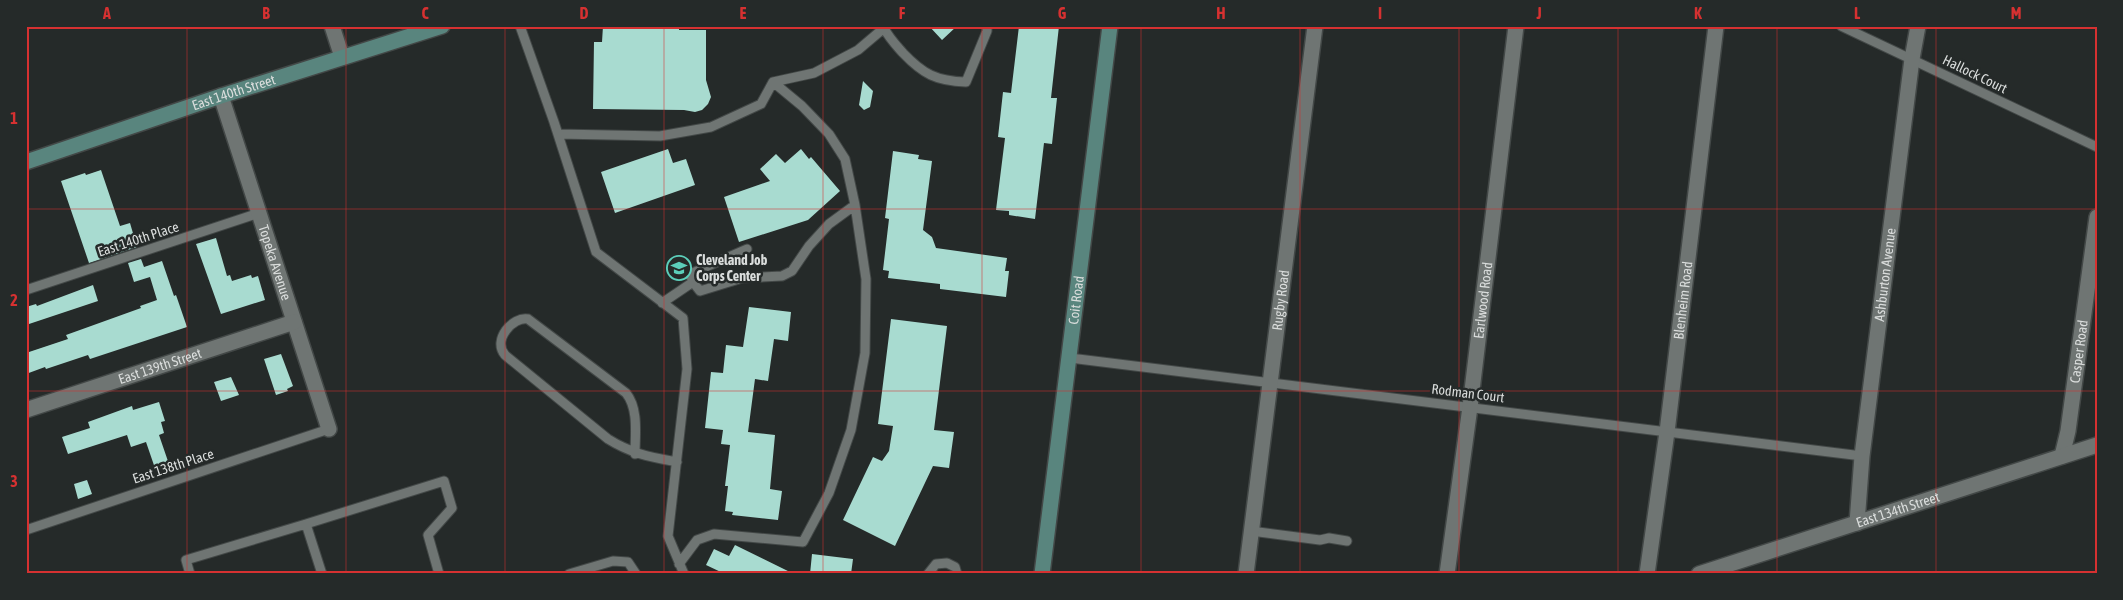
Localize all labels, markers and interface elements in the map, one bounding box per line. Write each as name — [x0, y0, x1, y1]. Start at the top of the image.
text: A — [102, 4, 111, 22]
text: B — [262, 4, 270, 22]
text: C — [421, 4, 429, 22]
text: D — [580, 4, 589, 22]
text: E — [740, 4, 747, 22]
text: F — [899, 4, 906, 22]
text: G — [1058, 4, 1067, 22]
text: H — [1216, 4, 1226, 22]
text: I — [1378, 4, 1382, 22]
text: J — [1535, 4, 1542, 22]
text: K — [1694, 4, 1702, 22]
text: L — [1854, 4, 1861, 22]
text: M — [2011, 4, 2021, 22]
street label: Hallock Court — [1940, 52, 2010, 96]
street label: East 140th Street — [190, 71, 277, 113]
text: 1 — [10, 109, 18, 127]
street label: East 140th Place — [95, 218, 181, 260]
street label: Topeka Avenue — [255, 223, 295, 302]
street label: Ashburton Avenue — [1871, 227, 1899, 322]
place label: Cleveland Job Corps Center — [696, 252, 768, 284]
school or university icon: Cleveland Job Corps Center — [666, 255, 692, 281]
street label: Blenheim Road — [1670, 260, 1696, 340]
street label: Earlwood Road — [1470, 261, 1495, 339]
street label: Rugby Road — [1269, 269, 1292, 331]
street label: Coit Road — [1065, 275, 1087, 325]
text: 2 — [10, 291, 18, 309]
street label: Casper Road — [2067, 319, 2091, 384]
street label: East 139th Street — [116, 345, 204, 387]
street label: Rodman Court — [1431, 381, 1505, 405]
street label: East 138th Place — [130, 445, 216, 487]
text: 3 — [10, 472, 18, 490]
street label: East 134th Street — [1854, 489, 1942, 531]

